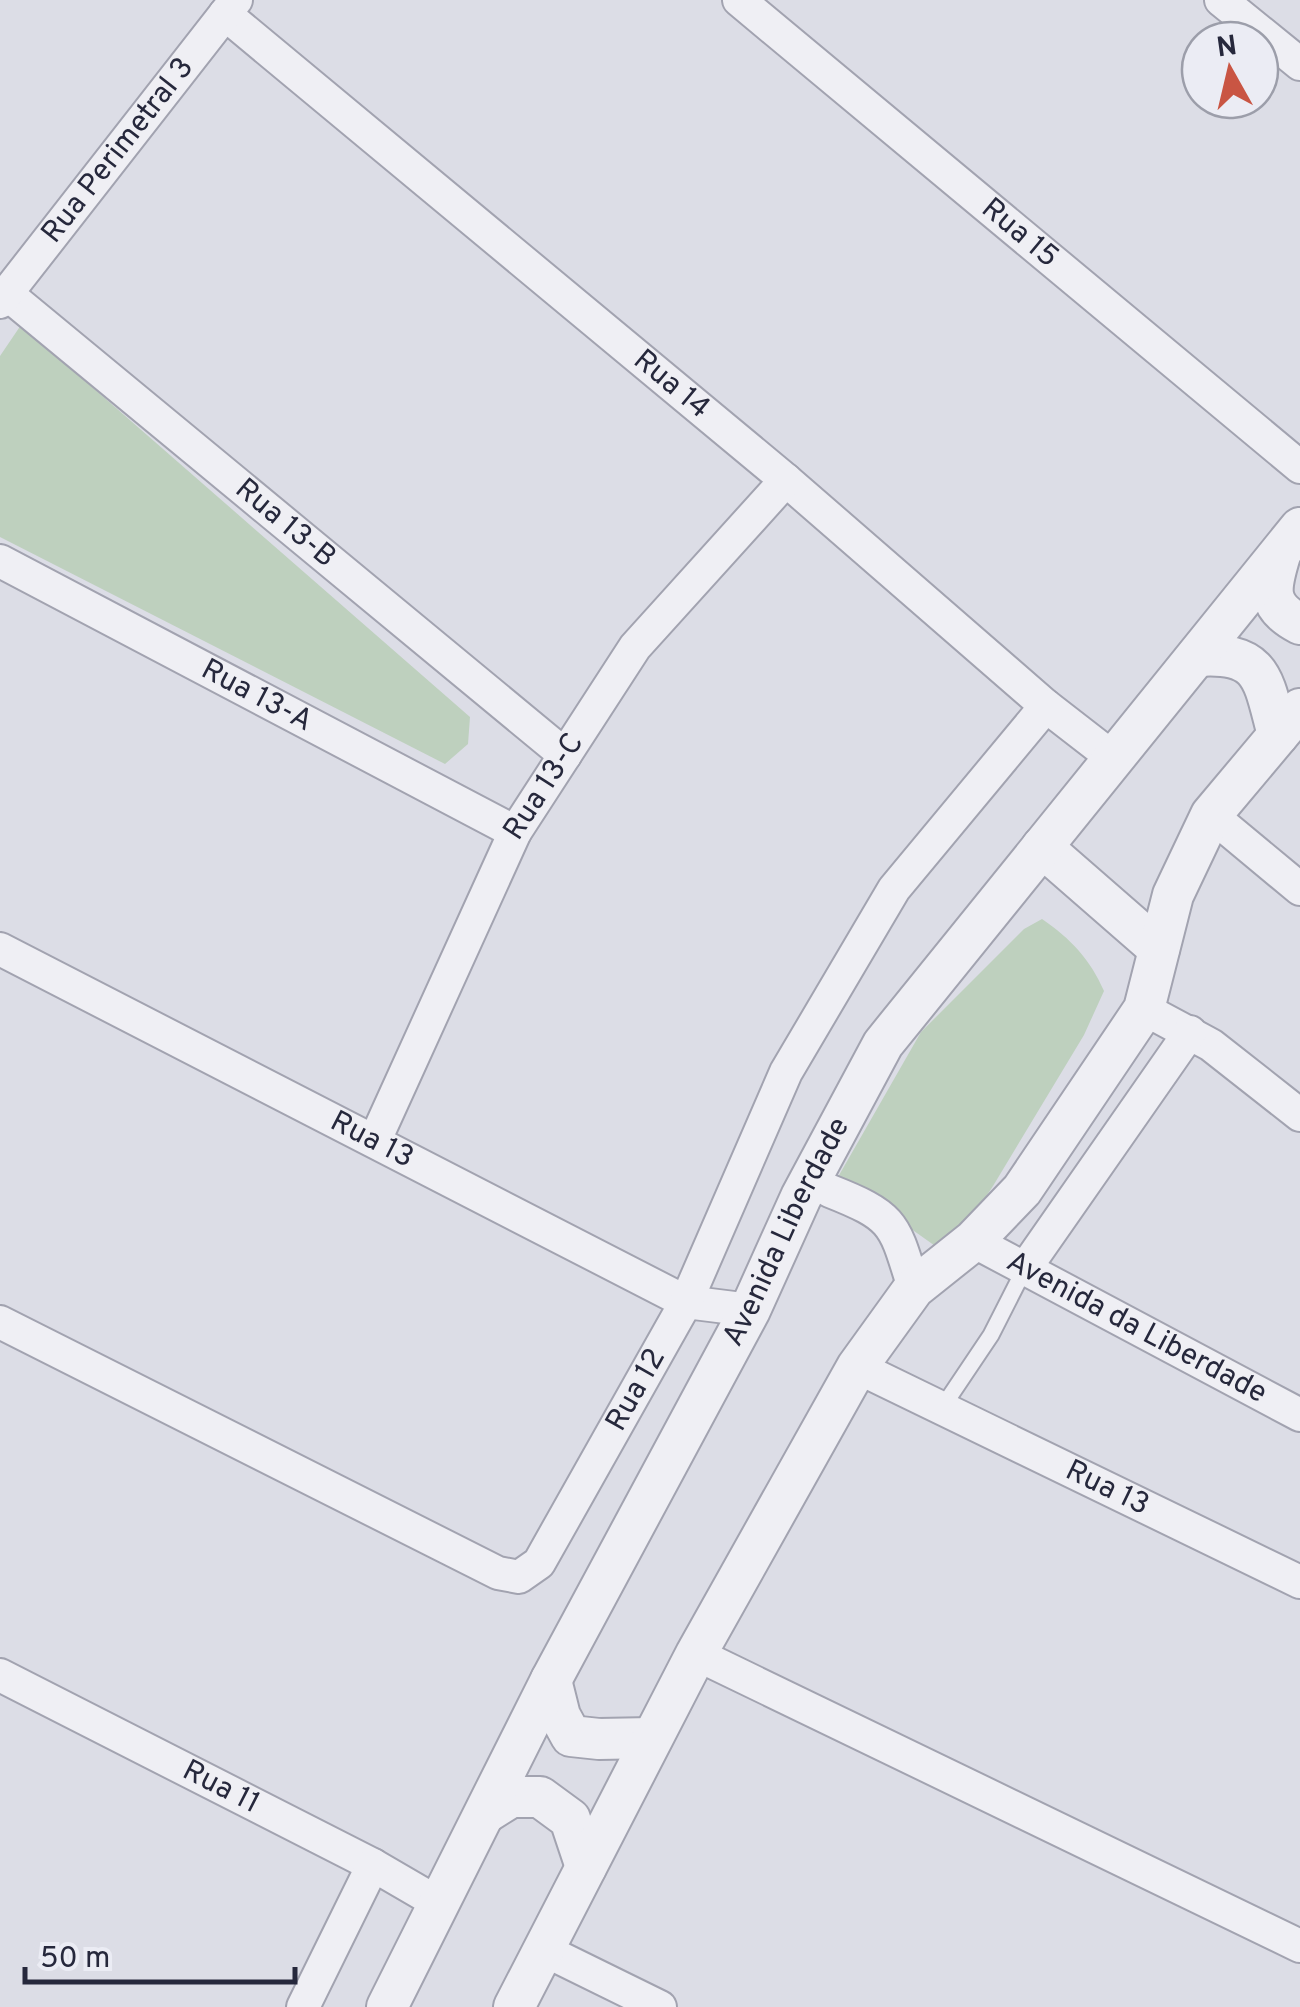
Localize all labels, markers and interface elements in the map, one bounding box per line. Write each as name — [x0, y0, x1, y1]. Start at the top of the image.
north arrow — [1180, 20, 1280, 120]
text: N — [1214, 29, 1239, 67]
street label: Rua Perimetral 3 — [34, 50, 202, 251]
street label: Rua 15 — [973, 191, 1066, 276]
street label: Rua 14 — [625, 342, 717, 427]
street label: Rua 13-B — [227, 471, 343, 576]
street label: Rua 13-A — [195, 652, 319, 740]
street label: Rua 13-C — [496, 727, 592, 847]
street label: Rua 13 — [324, 1104, 420, 1177]
street label: Avenida Liberdade — [715, 1111, 858, 1353]
street label: Avenida da Liberdade — [1000, 1244, 1273, 1412]
street label: Rua 12 — [598, 1342, 674, 1438]
street label: Rua 13 — [1059, 1452, 1155, 1524]
street label: Rua 11 — [176, 1752, 266, 1823]
scale bar — [25, 1922, 295, 1984]
text: 50 m — [40, 1941, 110, 1978]

